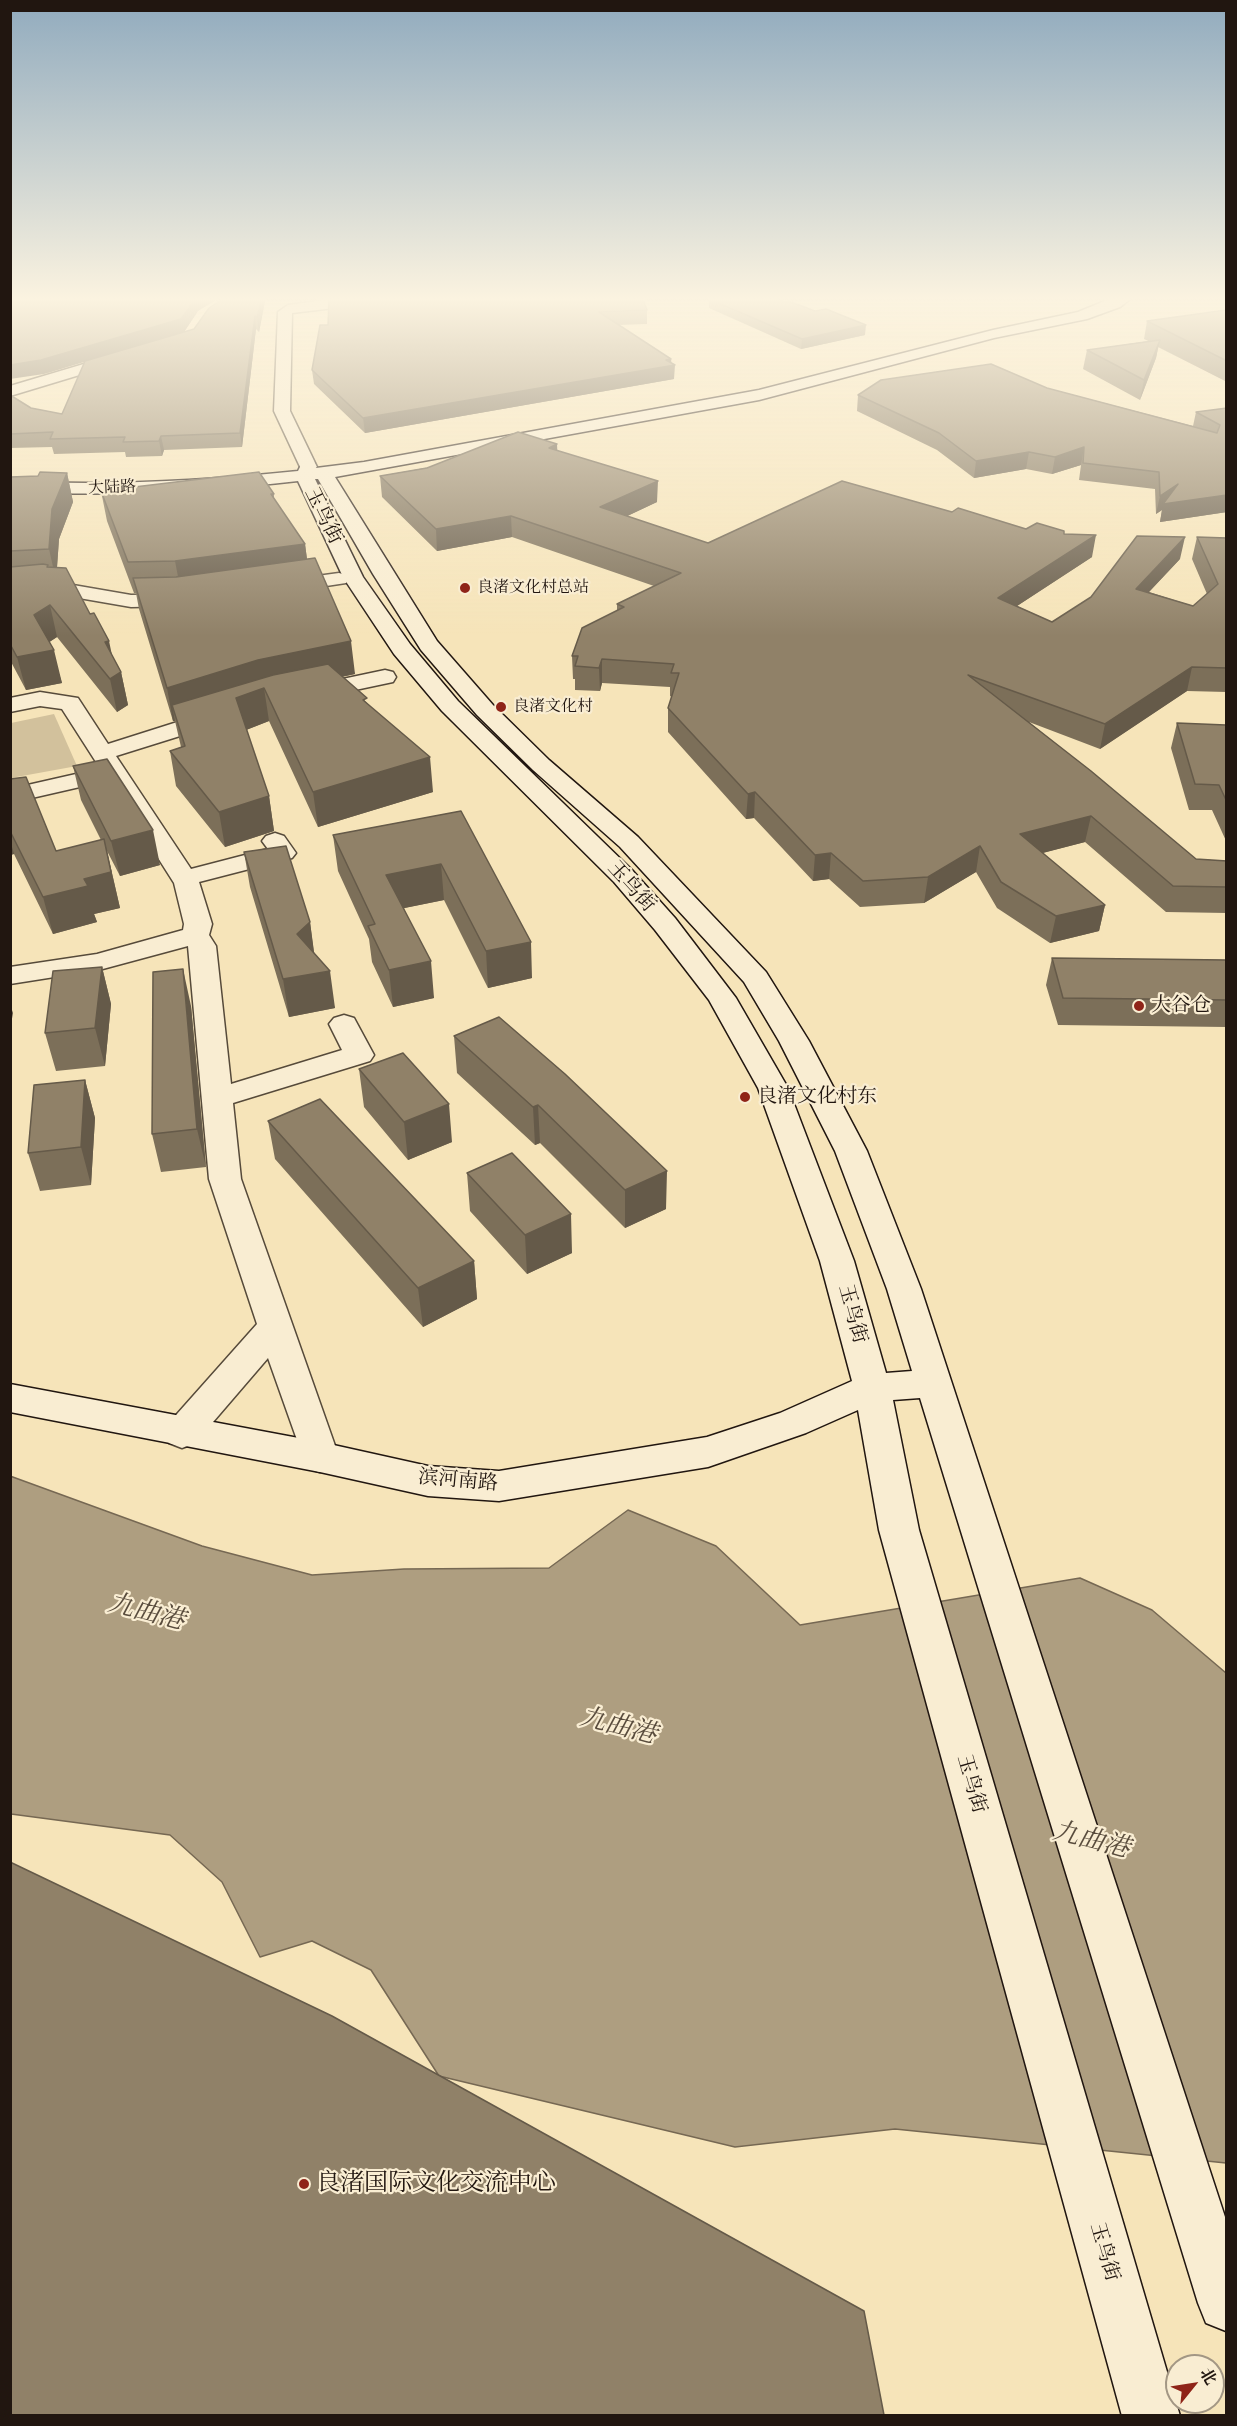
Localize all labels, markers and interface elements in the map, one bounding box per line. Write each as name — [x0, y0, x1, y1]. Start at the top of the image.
street label: 大陆路 — [88, 478, 136, 498]
street label: 玉鸟街 — [299, 484, 347, 548]
place label: 良渚文化村总站 — [477, 578, 589, 598]
marker: 良渚文化村总站 — [458, 581, 472, 595]
place label: 良渚文化村 — [513, 697, 593, 717]
marker: 良渚文化村 — [494, 700, 508, 714]
street label: 玉鸟街 — [602, 857, 660, 917]
place label: 大谷仓 — [1151, 994, 1211, 1018]
marker: 大谷仓 — [1132, 999, 1146, 1013]
place label: 良渚文化村东 — [757, 1085, 877, 1109]
marker: 良渚文化村东 — [738, 1090, 752, 1104]
street label: 玉鸟街 — [833, 1282, 871, 1346]
street label: 滨河南路 — [417, 1466, 499, 1496]
water label: 九曲港 — [104, 1588, 188, 1638]
water label: 九曲港 — [576, 1702, 660, 1752]
street label: 玉鸟街 — [951, 1752, 991, 1816]
water label: 九曲港 — [1049, 1816, 1133, 1866]
place label: 良渚国际文化交流中心 — [316, 2170, 556, 2198]
marker: 良渚国际文化交流中心 — [297, 2177, 311, 2191]
street label: 玉鸟街 — [1084, 2220, 1124, 2284]
north arrow — [1165, 2354, 1225, 2414]
text: 北 — [1194, 2363, 1223, 2389]

